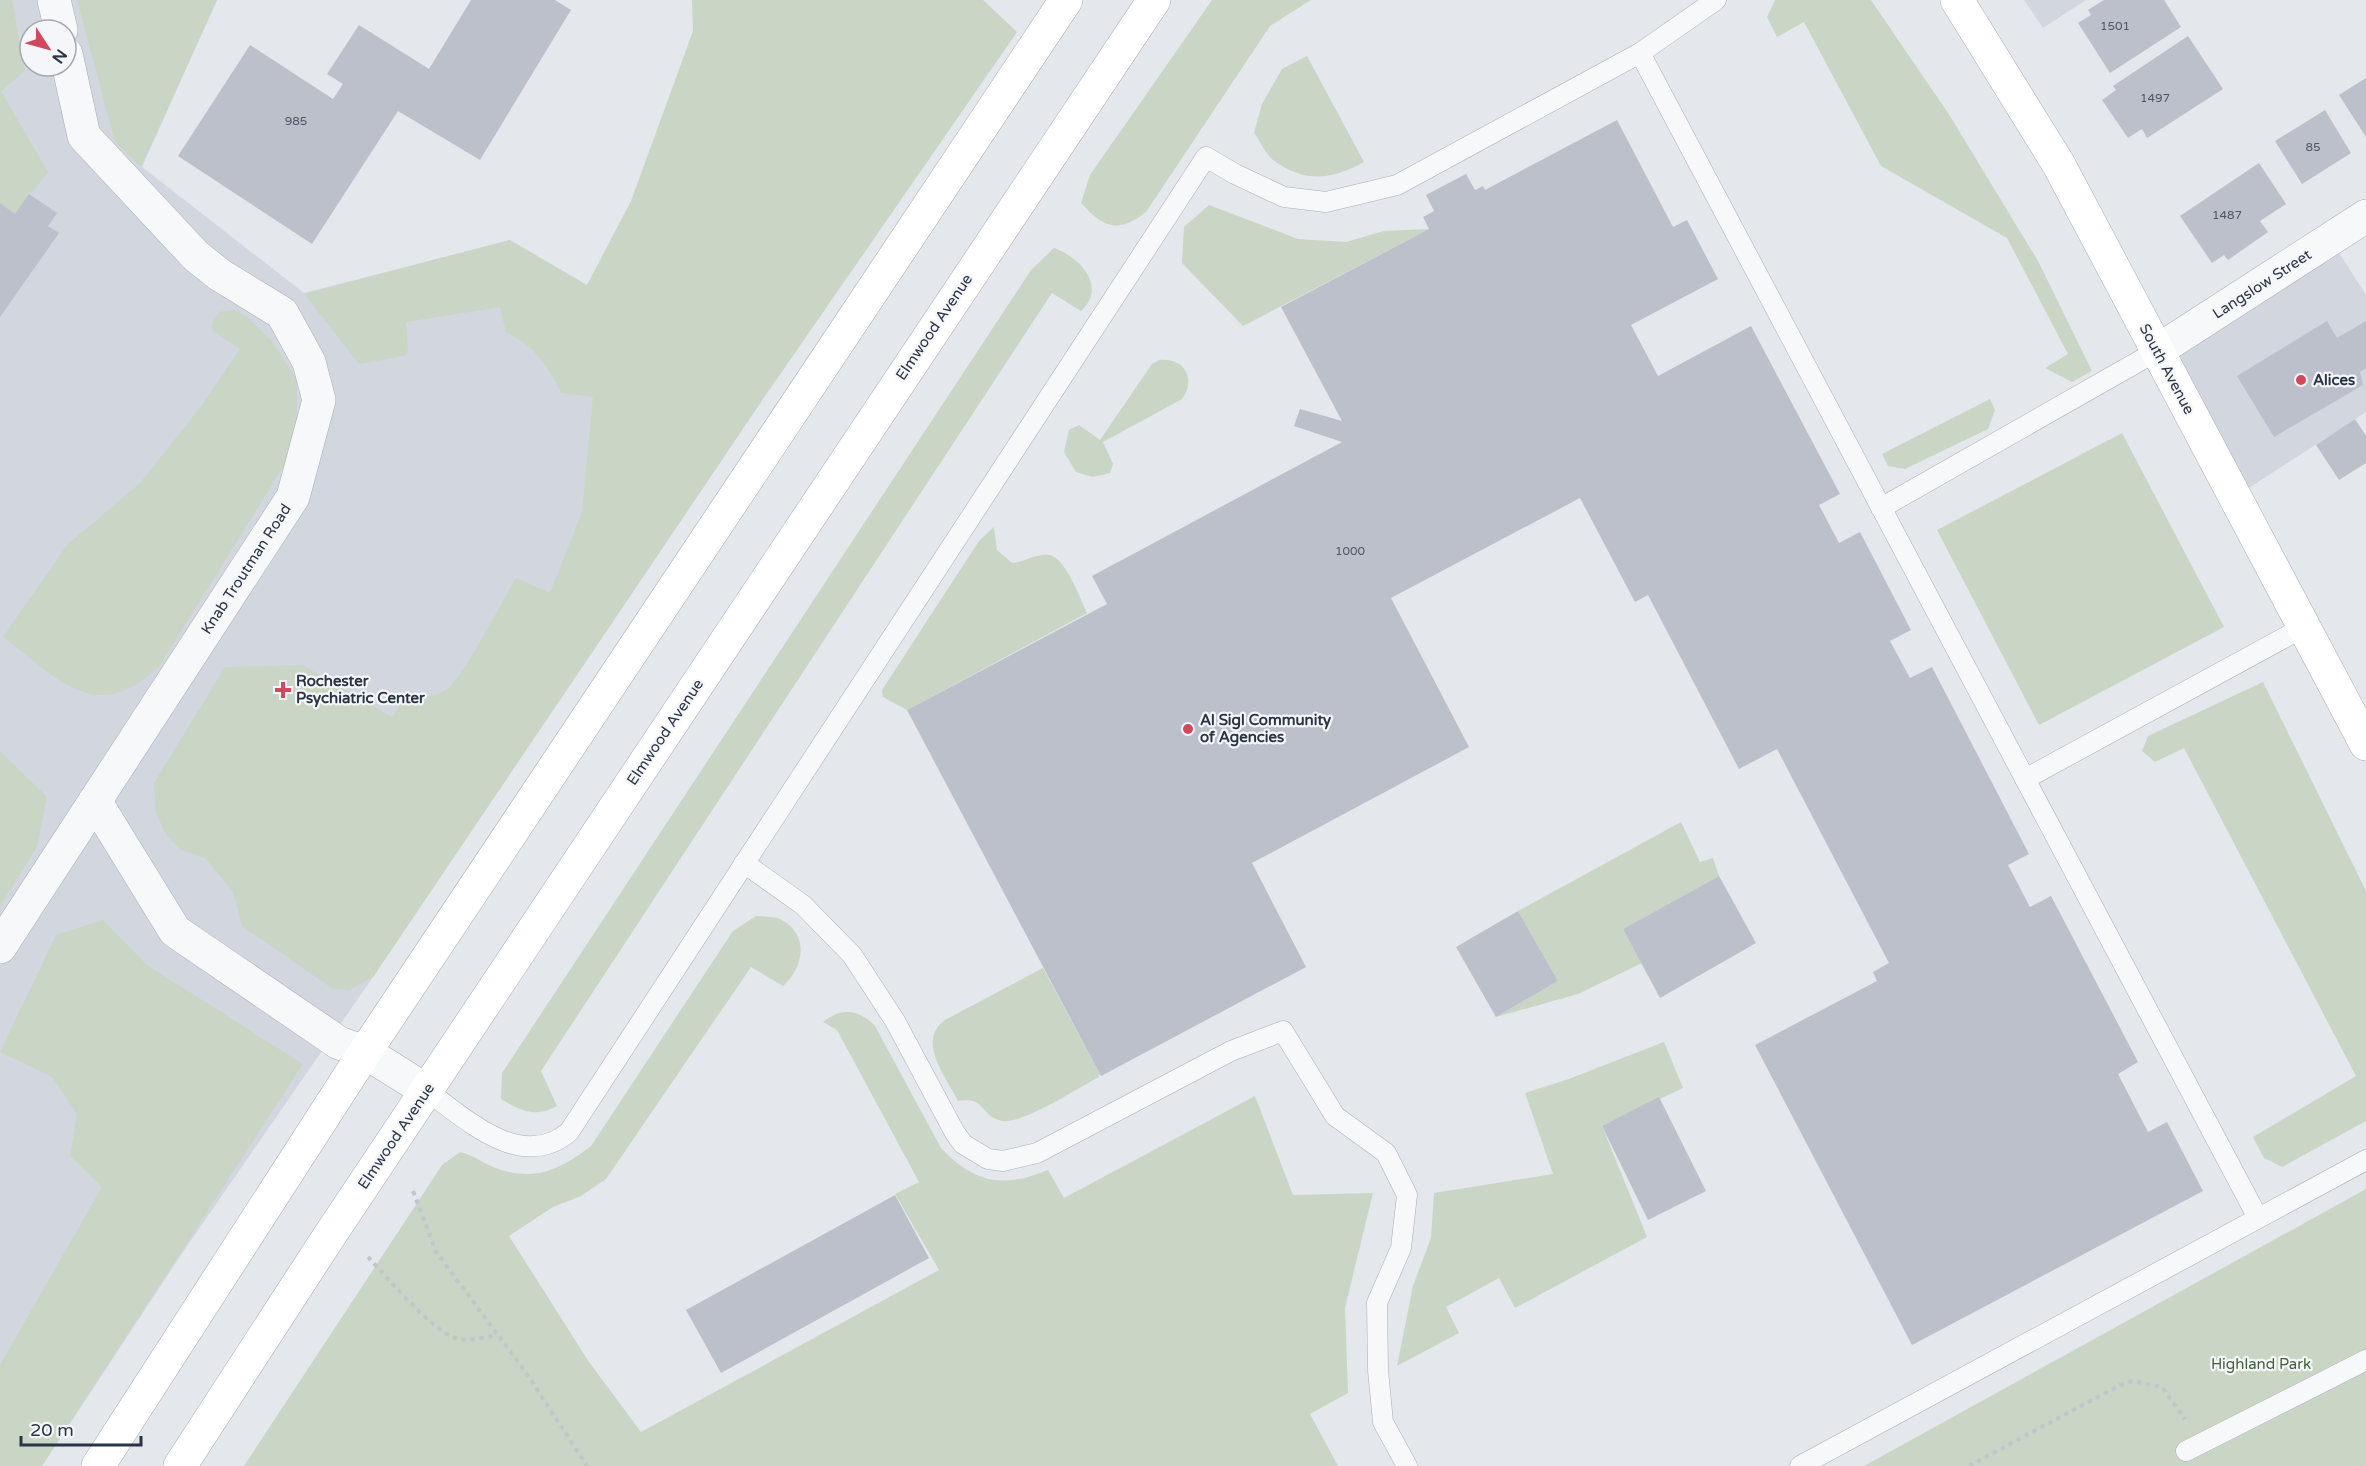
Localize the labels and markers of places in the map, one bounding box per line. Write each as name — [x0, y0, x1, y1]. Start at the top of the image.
place label: Alices — [2313, 371, 2355, 389]
marker: Alices — [2294, 373, 2308, 387]
place label: Rochester Psychiatric Center — [296, 672, 425, 708]
marker: Rochester Psychiatric Center — [274, 681, 292, 699]
place label: Al Sigl Community of Agencies — [1200, 711, 1331, 747]
marker: Al Sigl Community of Agencies — [1181, 722, 1195, 736]

